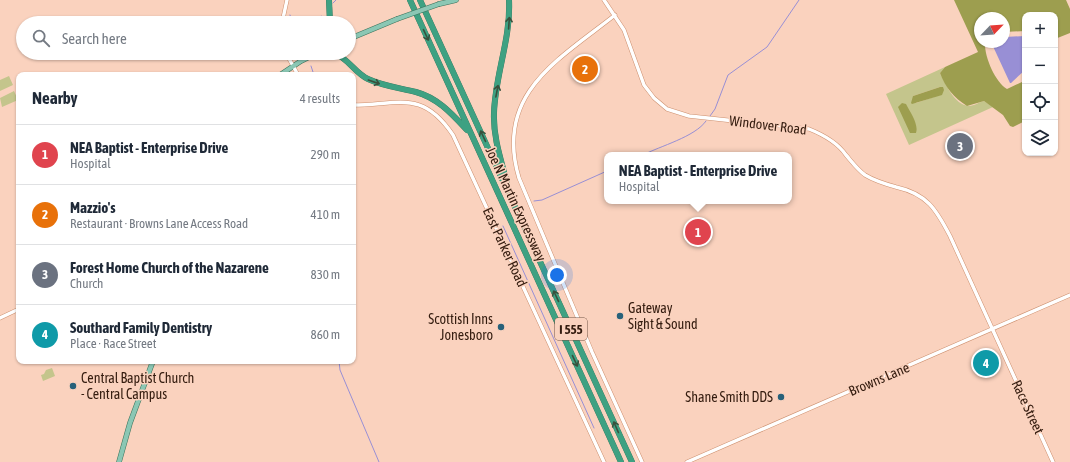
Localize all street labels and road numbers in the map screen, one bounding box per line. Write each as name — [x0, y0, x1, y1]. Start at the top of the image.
street label: Windover Road — [728, 112, 808, 138]
street label: Joe N Martin Expressway — [482, 144, 550, 264]
street label: East Parker Road — [480, 205, 530, 289]
road number: I 555 — [555, 318, 587, 340]
street label: Browns Lane — [846, 359, 912, 399]
street label: Race Street — [1009, 377, 1047, 437]

